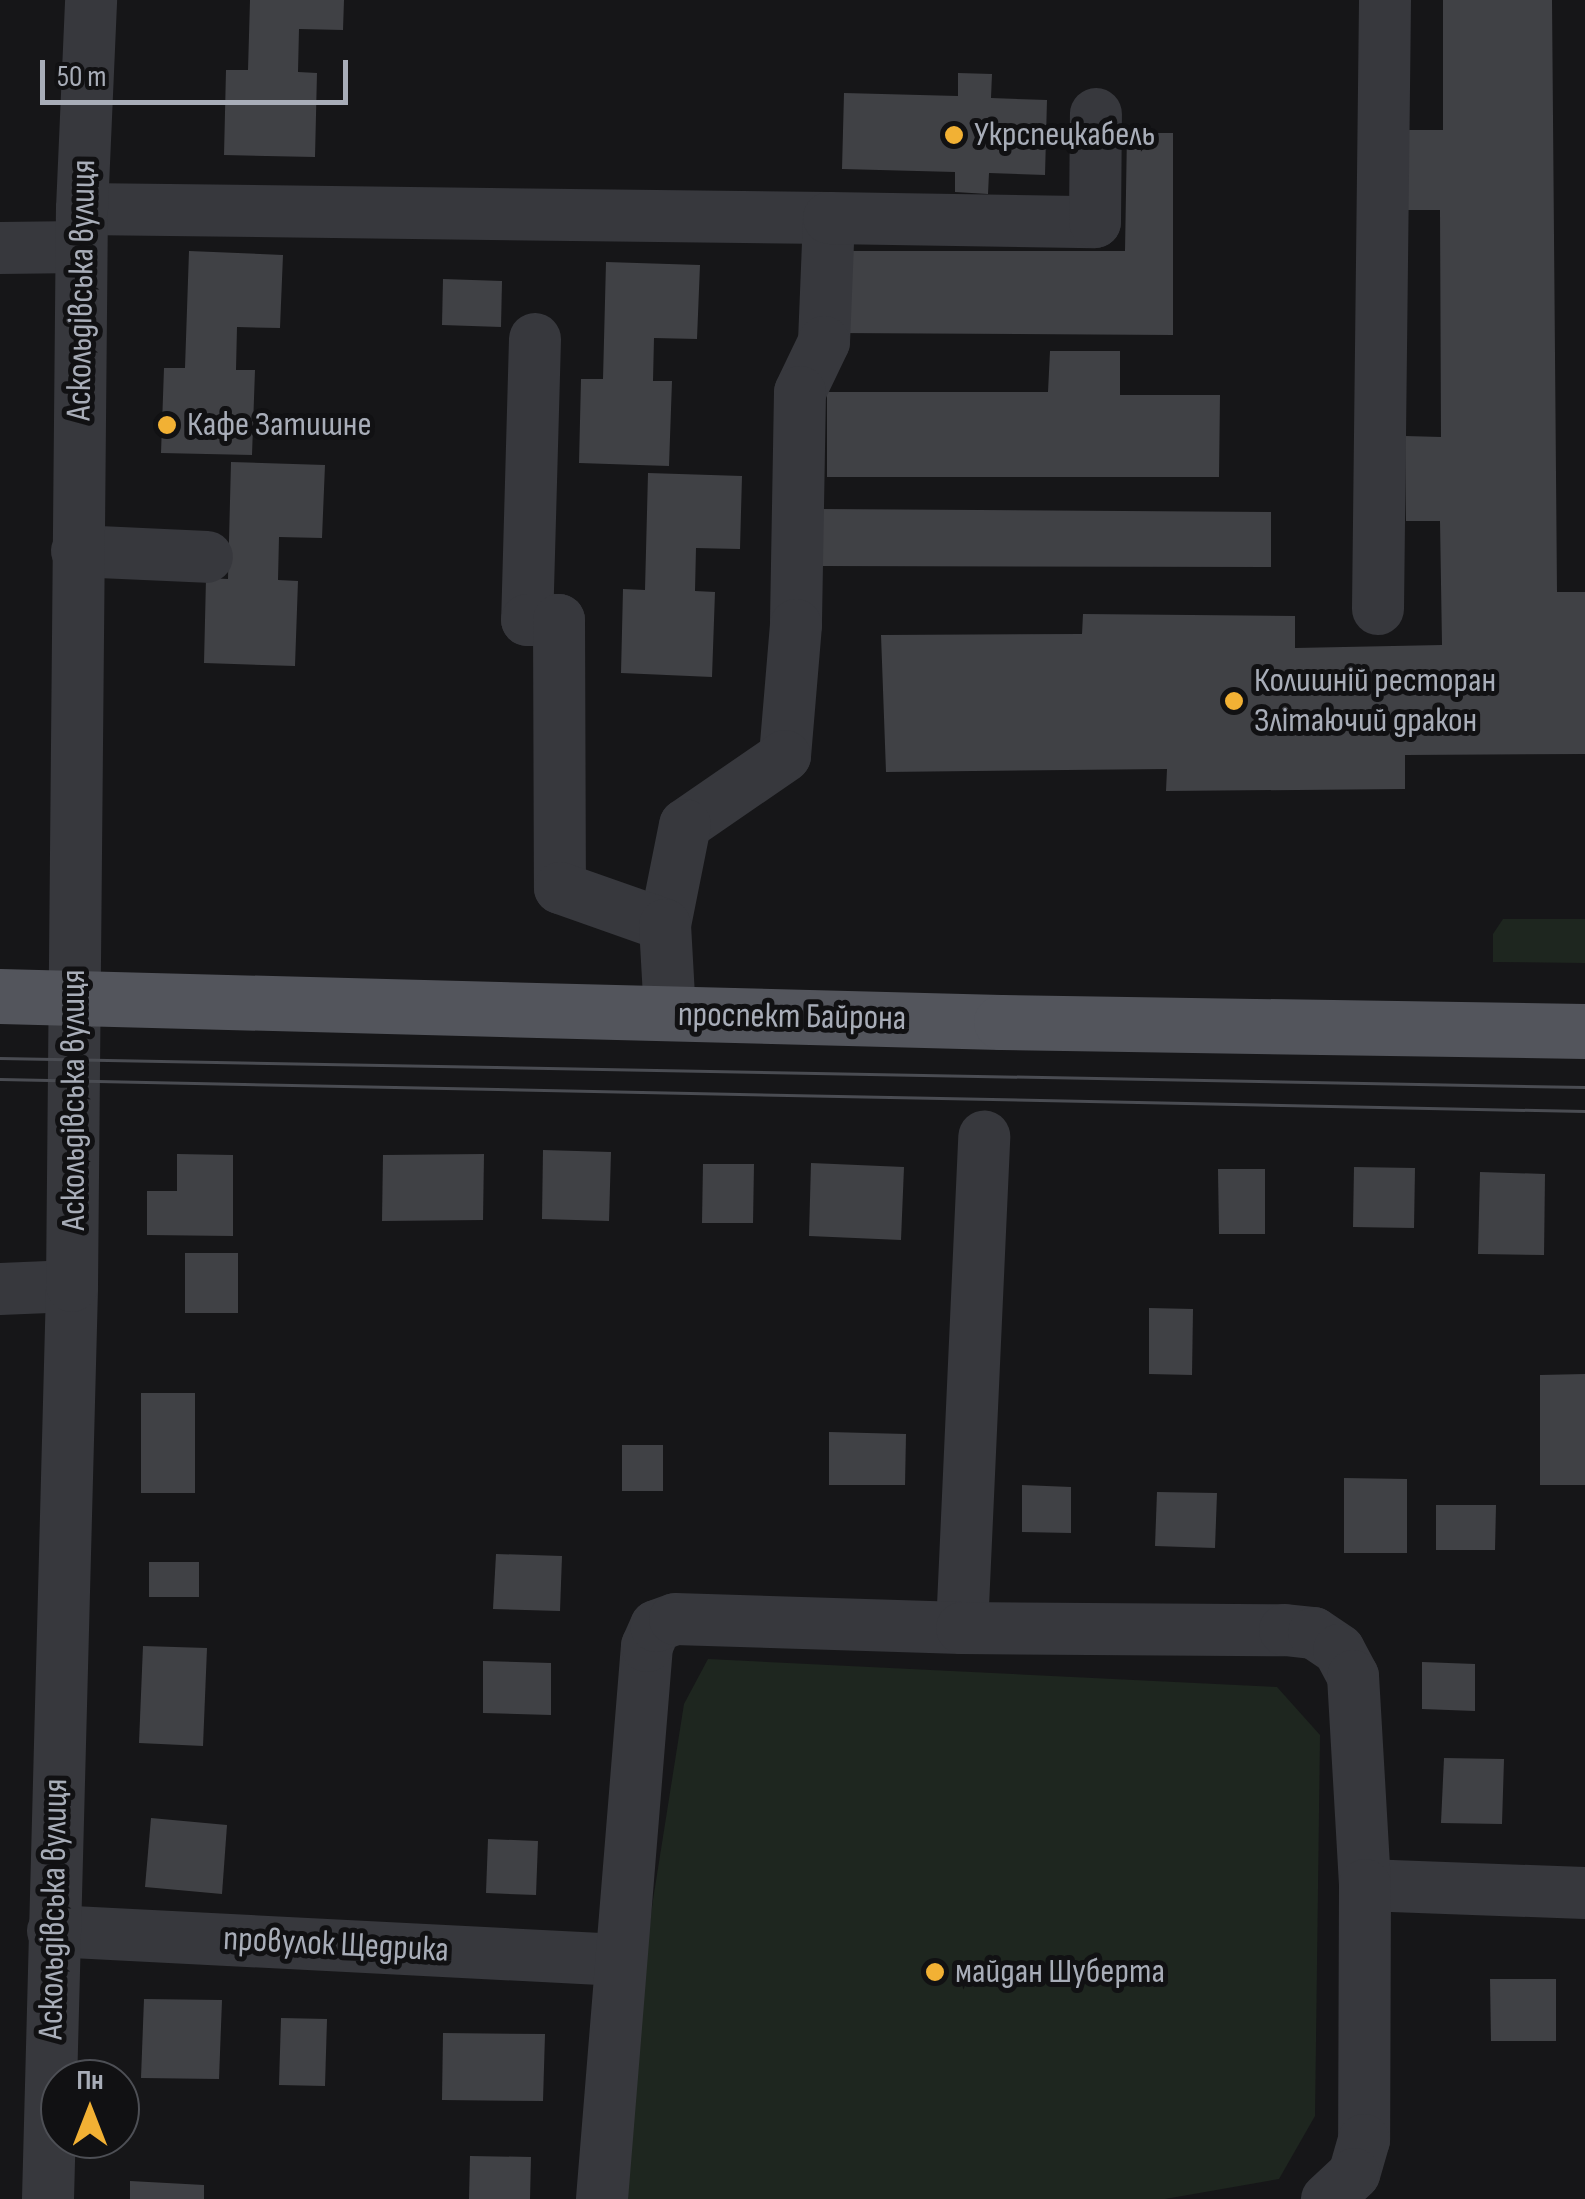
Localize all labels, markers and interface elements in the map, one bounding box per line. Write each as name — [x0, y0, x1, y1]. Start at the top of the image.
scale bar — [45, 40, 352, 102]
text: 50 m — [57, 59, 106, 95]
place label: Укрспецкабель — [974, 114, 1155, 156]
marker: Укрспецкабель — [943, 124, 965, 146]
street label: Аскольдівська вулиця — [59, 159, 105, 421]
place label: Кафе Затишне — [187, 404, 372, 446]
marker: Кафе Затишне — [156, 414, 178, 436]
place label: Колишній ресторан Злітаючий дракон — [1254, 660, 1496, 742]
marker: Колишній ресторан Злітаючий дракон — [1223, 690, 1245, 712]
street label: Аскольдівська вулиця — [53, 970, 95, 1230]
street label: проспект Байрона — [677, 994, 907, 1040]
street label: Аскольдівська вулиця — [31, 1778, 77, 2040]
street label: провулок Щедрика — [222, 1918, 450, 1972]
place label: майдан Шуберта — [955, 1951, 1165, 1993]
marker: майдан Шуберта — [924, 1961, 946, 1983]
north arrow — [40, 2059, 140, 2159]
text: Пн — [76, 2064, 104, 2097]

